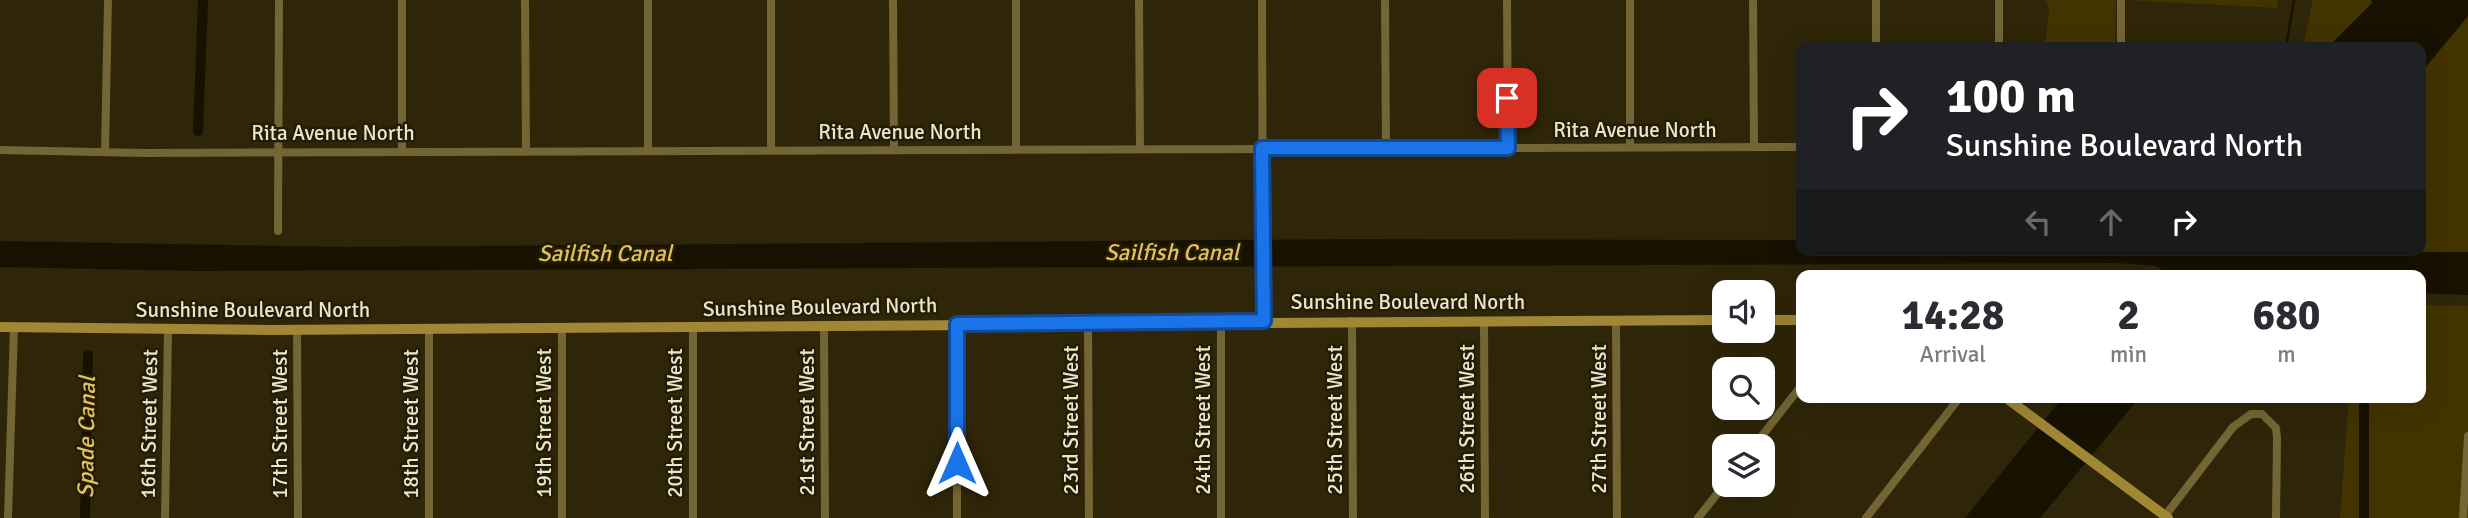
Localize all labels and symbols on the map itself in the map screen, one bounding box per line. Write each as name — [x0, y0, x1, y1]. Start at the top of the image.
pin — [1477, 68, 1537, 128]
street label: Rita Avenue North — [1553, 117, 1717, 143]
street label: Rita Avenue North — [818, 119, 982, 145]
street label: Rita Avenue North — [251, 120, 415, 146]
water label: Sailfish Canal — [1105, 238, 1242, 267]
water label: Sailfish Canal — [538, 239, 675, 268]
street label: Sunshine Boulevard North — [1291, 289, 1525, 315]
street label: Sunshine Boulevard North — [703, 292, 937, 322]
street label: Sunshine Boulevard North — [136, 297, 370, 323]
street label: 26th Street West — [1454, 344, 1480, 494]
street label: 27th Street West — [1586, 344, 1612, 494]
street label: 23rd Street West — [1058, 345, 1084, 495]
street label: 24th Street West — [1190, 345, 1216, 495]
street label: 25th Street West — [1322, 345, 1348, 495]
street label: 19th Street West — [531, 348, 557, 498]
street label: 20th Street West — [662, 348, 688, 498]
street label: 21st Street West — [794, 348, 820, 496]
street label: 16th Street West — [135, 349, 163, 499]
street label: 17th Street West — [267, 349, 293, 499]
street label: 18th Street West — [398, 349, 424, 499]
water label: Spade Canal — [71, 374, 102, 498]
position arrow — [920, 426, 994, 500]

